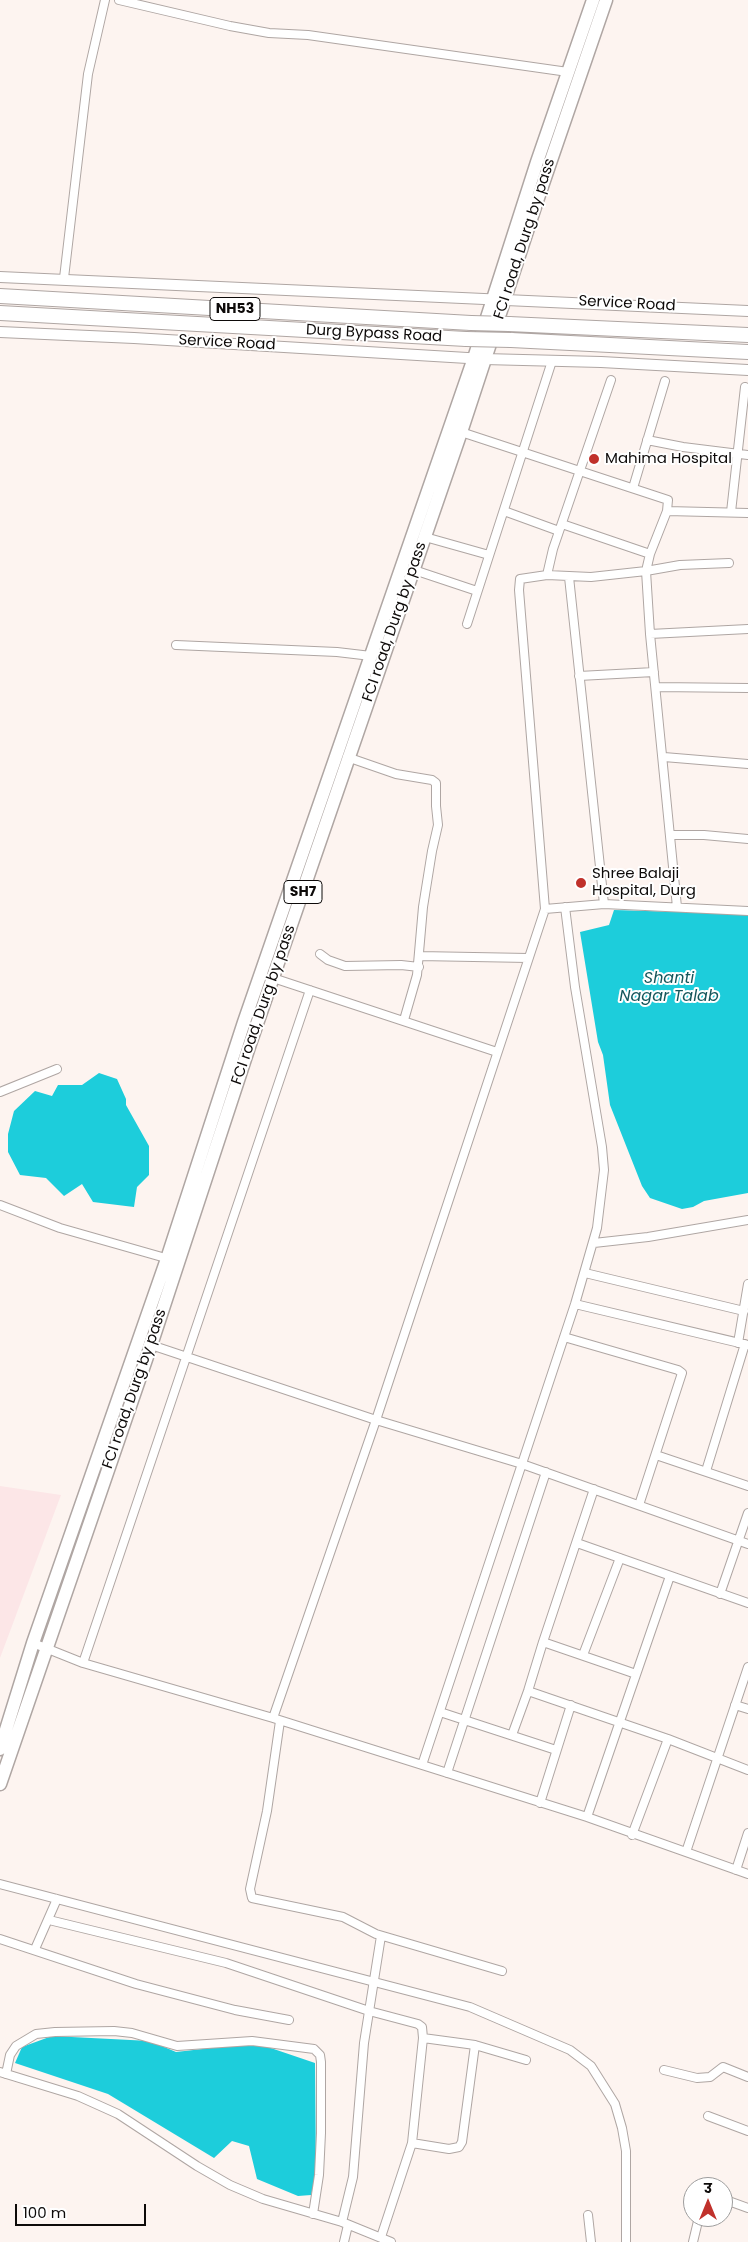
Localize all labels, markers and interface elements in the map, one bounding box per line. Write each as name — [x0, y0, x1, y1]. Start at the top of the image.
street label: FCI road, Durg by pass — [491, 156, 559, 322]
street label: Service Road — [578, 292, 676, 316]
road number: NH53 — [210, 298, 260, 320]
street label: Durg Bypass Road — [305, 321, 443, 347]
street label: Service Road — [178, 331, 276, 355]
place label: Mahima Hospital — [605, 450, 732, 468]
marker: Mahima Hospital — [587, 452, 601, 466]
street label: FCI road, Durg by pass — [359, 540, 431, 704]
place label: Shree Balaji Hospital, Durg — [592, 865, 696, 900]
marker: Shree Balaji Hospital, Durg — [574, 876, 588, 890]
road number: SH7 — [284, 880, 322, 904]
street label: FCI road, Durg by pass — [228, 923, 300, 1087]
water label: Shanti Nagar Talab — [619, 969, 719, 1007]
street label: FCI road, Durg by pass — [99, 1307, 171, 1471]
north arrow — [683, 2177, 733, 2227]
text: उ — [704, 2178, 712, 2198]
scale bar — [18, 2194, 149, 2226]
text: 100 m — [23, 2202, 66, 2223]

